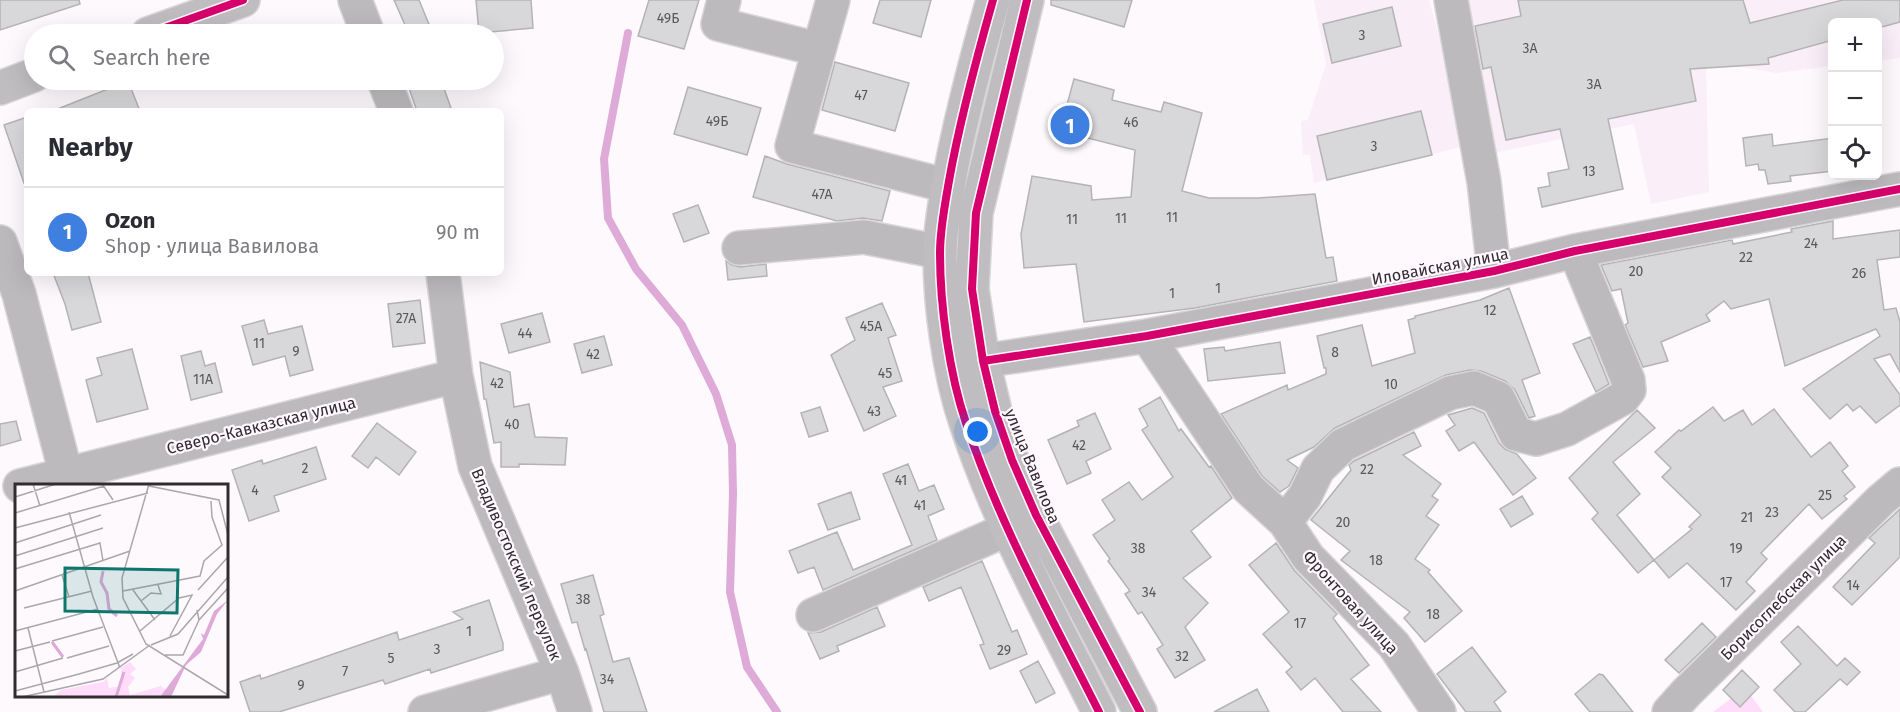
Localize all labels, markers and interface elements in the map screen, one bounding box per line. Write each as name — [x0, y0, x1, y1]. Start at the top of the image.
house number: 49Б — [657, 10, 679, 27]
map controls — [1828, 18, 1882, 180]
button: + — [1828, 18, 1882, 72]
search box — [24, 24, 504, 90]
house number: 3 — [1359, 27, 1366, 44]
house number: 3А — [1522, 40, 1538, 57]
icon: search — [45, 41, 78, 74]
text: Search here — [93, 44, 211, 71]
button: − — [1828, 72, 1882, 126]
house number: 3А — [1586, 76, 1602, 93]
house number: 47 — [854, 87, 868, 104]
pin: 1 — [1050, 102, 1090, 148]
house number: 49Б — [706, 113, 728, 130]
house number: 46 — [1124, 114, 1138, 131]
button: locate — [1828, 126, 1882, 180]
text: Nearby — [48, 132, 133, 163]
house number: 3 — [1371, 138, 1378, 155]
house number: 13 — [1582, 163, 1596, 180]
house number: 47А — [812, 186, 832, 203]
text: Ozon — [105, 207, 155, 234]
house number: 11 — [1166, 209, 1178, 226]
house number: 11 — [1115, 210, 1127, 227]
house number: 11 — [1066, 211, 1078, 228]
text: 1 — [63, 220, 72, 244]
text: 90 m — [436, 220, 480, 244]
text: Shop · улица Вавилова — [105, 234, 319, 258]
house number: 24 — [1804, 235, 1819, 252]
street label: Иловайская улица — [1370, 244, 1510, 289]
house number: 22 — [1739, 249, 1753, 266]
house number: 20 — [1629, 263, 1644, 280]
house number: 26 — [1852, 265, 1866, 282]
house number: 1 — [1215, 280, 1221, 297]
house number: 1 — [1169, 285, 1175, 302]
house number: 12 — [1484, 302, 1497, 319]
house number: 27А — [396, 310, 416, 327]
house number: 45А — [860, 318, 882, 335]
house number: 44 — [518, 325, 533, 342]
house number: 11 — [253, 335, 265, 352]
house number: 9 — [292, 343, 300, 360]
house number: 8 — [1331, 344, 1339, 361]
house number: 42 — [586, 346, 600, 363]
house number: 45 — [878, 365, 892, 382]
house number: 11А — [193, 371, 213, 388]
house number: 42 — [490, 375, 504, 392]
house number: 10 — [1384, 376, 1398, 393]
street label: Северо-Кавказская улица — [165, 393, 358, 458]
house number: 43 — [867, 403, 881, 420]
street label: улица Вавилова — [1001, 406, 1064, 526]
house number: 40 — [504, 416, 520, 433]
your location — [963, 417, 992, 446]
house number: 42 — [1072, 437, 1086, 454]
house number: 2 — [302, 460, 309, 477]
house number: 22 — [1360, 461, 1374, 478]
street label: Владивостокский переулок — [467, 465, 566, 664]
house number: 41 — [895, 472, 907, 489]
house number: 4 — [251, 482, 259, 499]
inset map — [15, 484, 228, 697]
house number: 25 — [1818, 487, 1832, 504]
house number: 41 — [914, 497, 926, 514]
house number: 23 — [1765, 504, 1779, 521]
house number: 21 — [1741, 509, 1753, 526]
house number: 20 — [1336, 514, 1351, 531]
street label: Борисоглебская улица — [1717, 531, 1850, 664]
house number: 38 — [1131, 540, 1146, 557]
house number: 19 — [1729, 540, 1743, 557]
street label: Фронтовая улица — [1299, 547, 1402, 658]
house number: 18 — [1369, 552, 1383, 569]
house number: 17 — [1720, 574, 1732, 591]
house number: 14 — [1846, 577, 1860, 594]
house number: 34 — [1142, 584, 1157, 601]
house number: 38 — [576, 591, 591, 608]
house number: 18 — [1426, 606, 1440, 623]
house number: 17 — [1294, 615, 1306, 632]
house number: 1 — [466, 623, 472, 640]
house number: 3 — [434, 641, 441, 658]
house number: 29 — [997, 642, 1011, 659]
house number: 32 — [1175, 648, 1189, 665]
house number: 5 — [387, 650, 395, 667]
house number: 7 — [342, 663, 348, 680]
house number: 34 — [600, 671, 615, 688]
house number: 9 — [297, 677, 305, 694]

